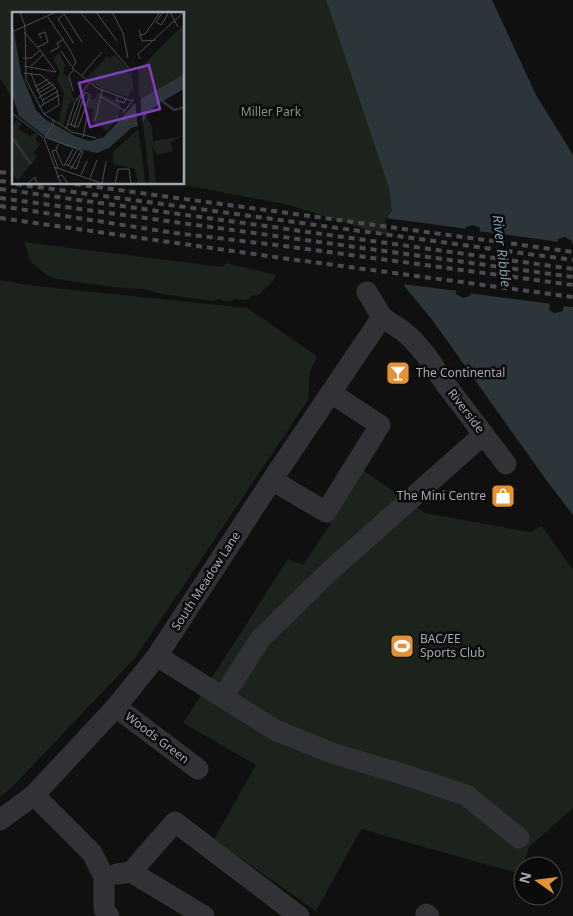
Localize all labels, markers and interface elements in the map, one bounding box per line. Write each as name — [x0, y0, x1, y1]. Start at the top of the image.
inset map — [12, 12, 185, 185]
park label: Miller Park — [241, 103, 302, 120]
water label: River Ribble — [489, 214, 516, 288]
bar icon: The Continental — [385, 360, 411, 386]
place label: The Continental — [416, 364, 505, 381]
street label: Riverside — [444, 385, 489, 437]
shop icon: The Mini Centre — [490, 483, 516, 509]
place label: The Mini Centre — [397, 487, 486, 504]
street label: South Meadow Lane — [167, 528, 244, 633]
place label: BAC/EE Sports Club — [420, 630, 485, 661]
sports icon: BAC/EE Sports Club — [389, 633, 415, 659]
street label: Woods Green — [122, 708, 193, 767]
north arrow — [513, 856, 563, 906]
text: N — [514, 870, 535, 886]

